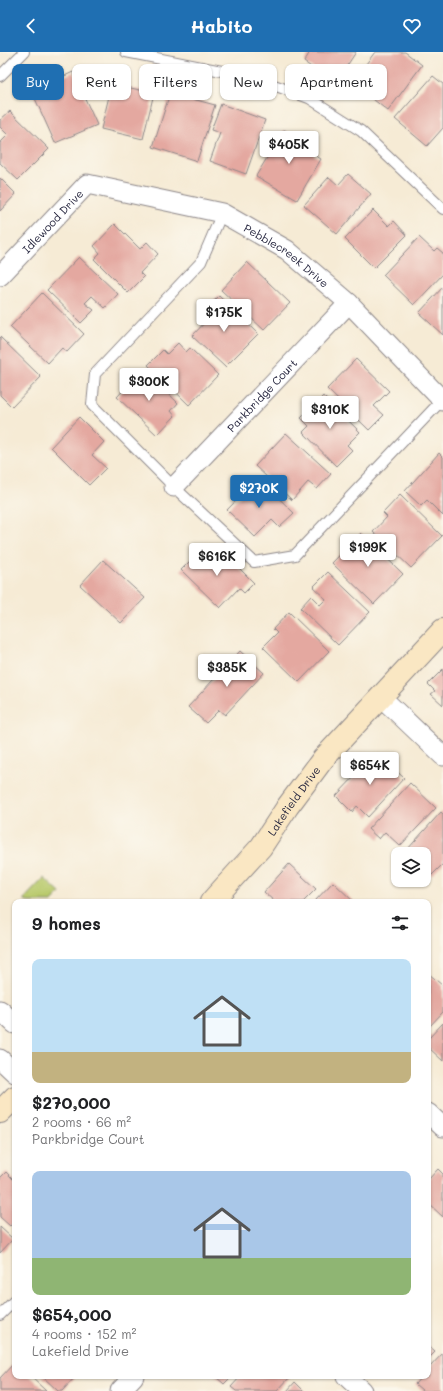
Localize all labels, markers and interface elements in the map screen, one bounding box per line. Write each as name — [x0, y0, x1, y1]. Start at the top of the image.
text: Habito — [191, 14, 253, 38]
icon: back — [20, 15, 42, 37]
icon: heart — [401, 15, 423, 37]
chip: Buy — [12, 64, 64, 100]
chip: Rent — [72, 64, 131, 100]
chip: Filters — [139, 64, 212, 100]
chip: New — [220, 64, 277, 100]
chip: Apartment — [285, 64, 387, 100]
pin: $405K — [261, 131, 317, 165]
text: $405K — [269, 135, 309, 152]
street label: Idlewood Drive — [18, 185, 86, 256]
street label: Pebblecreek Drive — [241, 220, 332, 290]
pin: $175K — [196, 299, 252, 333]
text: $175K — [205, 303, 243, 320]
street label: Parkbridge Court — [223, 355, 300, 435]
pin: $300K — [121, 368, 177, 402]
text: $300K — [128, 372, 170, 389]
pin: $310K — [302, 396, 358, 430]
text: $310K — [311, 400, 349, 417]
pin: $270K — [231, 475, 287, 509]
text: $270K — [239, 479, 279, 496]
pin: $199K — [340, 534, 396, 568]
text: $199K — [349, 538, 387, 555]
pin: $616K — [189, 543, 245, 577]
text: $616K — [198, 547, 236, 564]
pin: $385K — [199, 654, 255, 688]
text: $385K — [207, 658, 247, 675]
pin: $654K — [342, 752, 398, 786]
text: $654K — [350, 756, 390, 773]
street label: Lakefield Drive — [263, 762, 323, 838]
map controls — [391, 847, 431, 887]
button: layers — [391, 847, 431, 887]
text: 9 homes — [32, 912, 101, 934]
icon: filters — [389, 912, 411, 934]
icon: home — [186, 985, 258, 1057]
text: $270,000 — [32, 1091, 110, 1113]
text: 2 rooms · 66 m² — [32, 1113, 131, 1130]
text: Parkbridge Court — [32, 1130, 145, 1147]
icon: home — [186, 1197, 258, 1269]
text: $654,000 — [32, 1303, 112, 1325]
text: 4 rooms · 152 m² — [32, 1325, 136, 1342]
text: Lakefield Drive — [32, 1342, 129, 1359]

